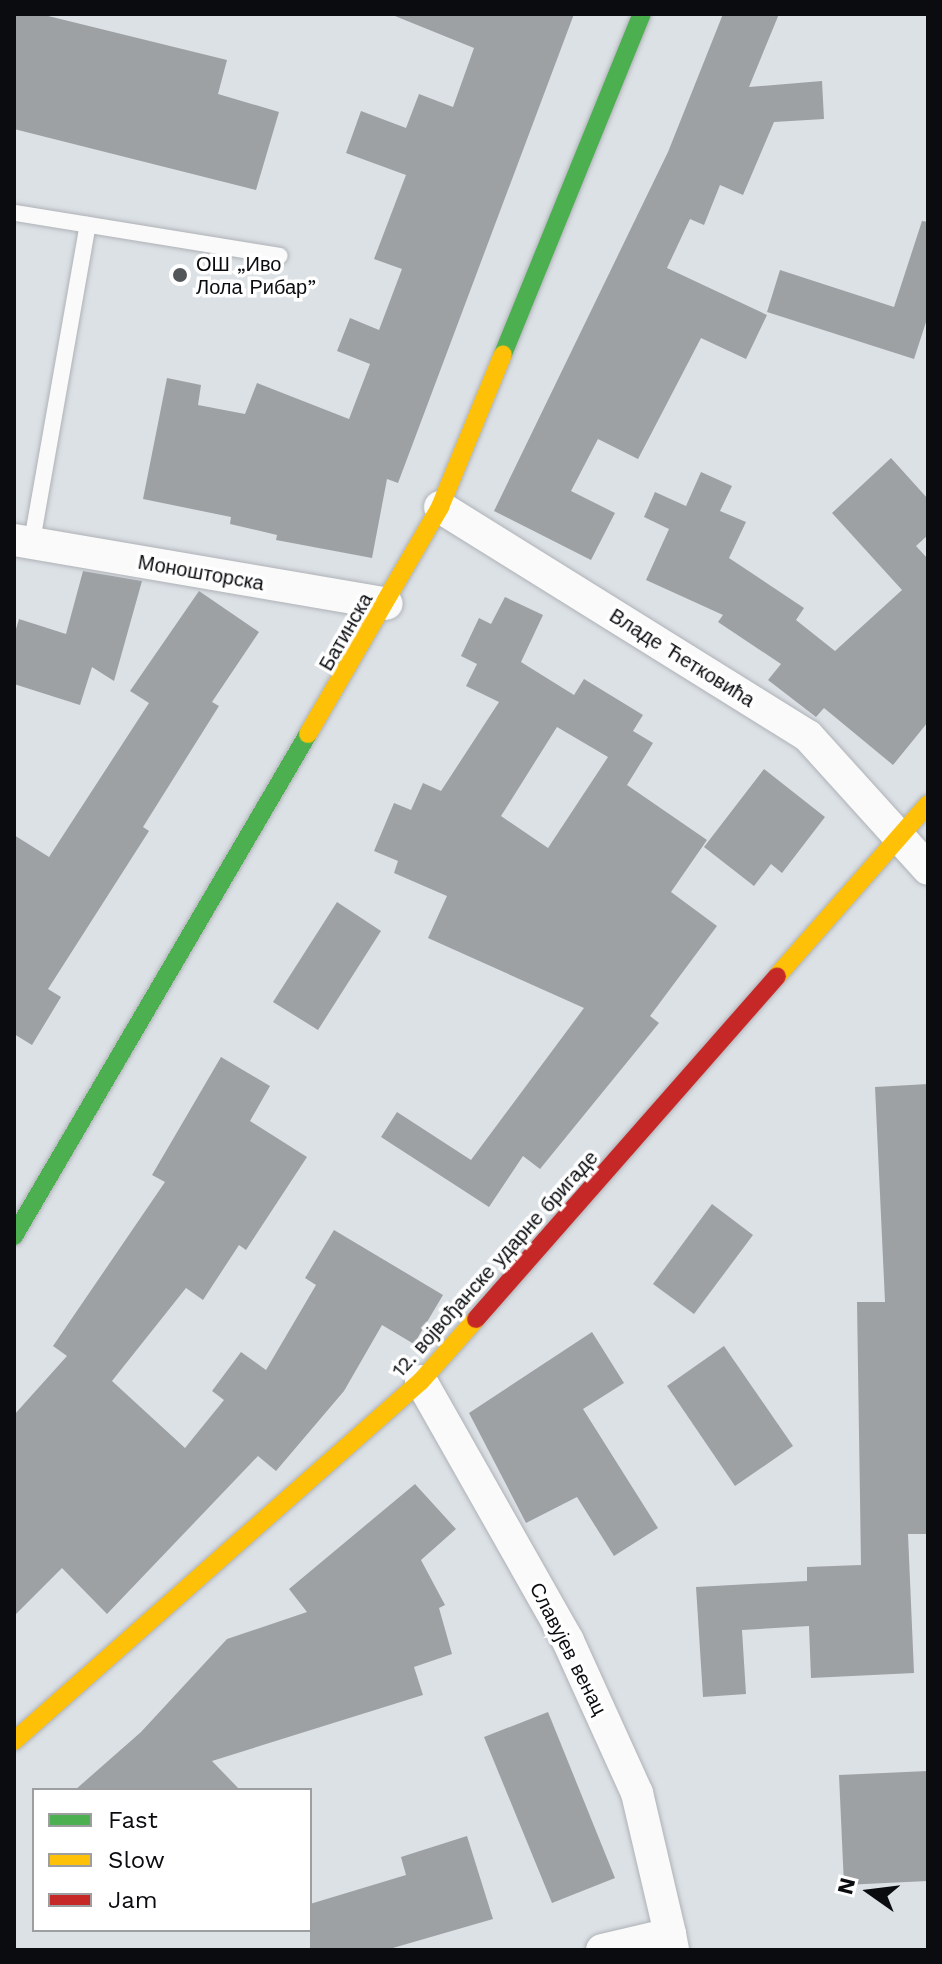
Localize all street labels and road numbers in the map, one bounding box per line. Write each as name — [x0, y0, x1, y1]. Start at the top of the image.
street label: Моношторска — [136, 550, 266, 596]
street label: Батинска — [314, 589, 378, 675]
street label: Владе Ћетковића — [605, 604, 759, 712]
street label: 12. војвођанске ударне бригаде — [387, 1146, 603, 1382]
street label: Славујев венац — [524, 1579, 612, 1719]

